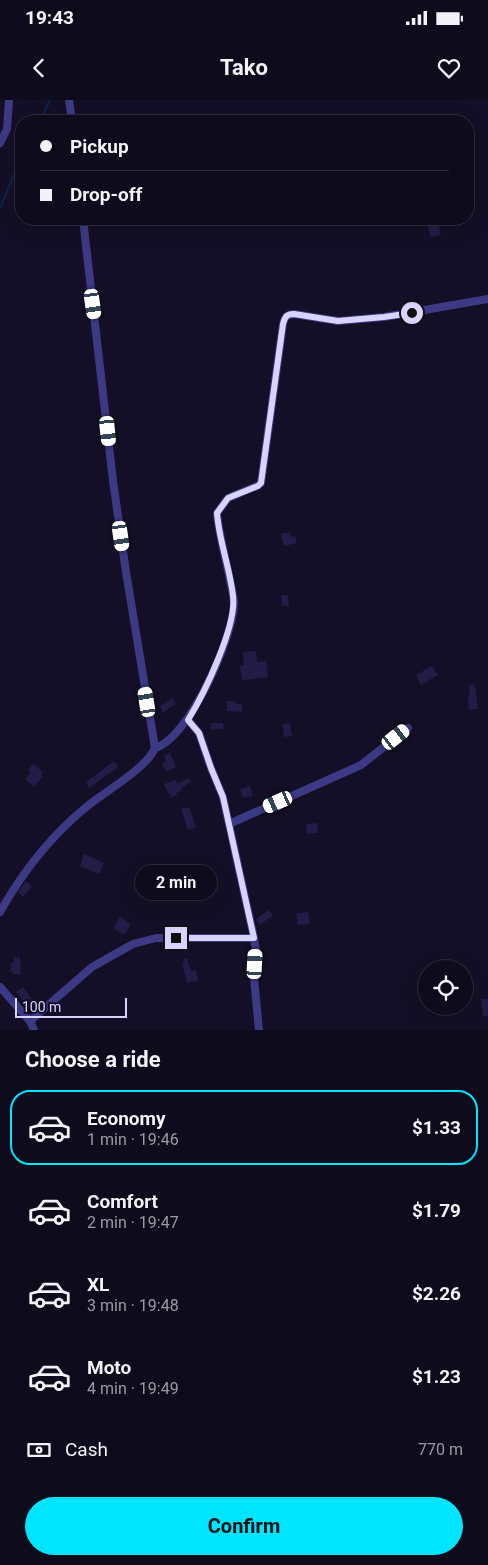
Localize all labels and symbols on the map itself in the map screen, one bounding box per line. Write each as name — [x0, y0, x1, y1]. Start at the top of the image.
car — [83, 288, 102, 320]
route start — [401, 302, 423, 324]
car — [98, 415, 117, 447]
car — [111, 520, 130, 552]
car — [137, 686, 156, 718]
car — [379, 722, 412, 752]
car — [261, 789, 294, 815]
callout: 2 min — [135, 866, 217, 900]
route end — [165, 927, 187, 949]
car — [246, 949, 263, 979]
scale bar — [15, 995, 128, 1018]

